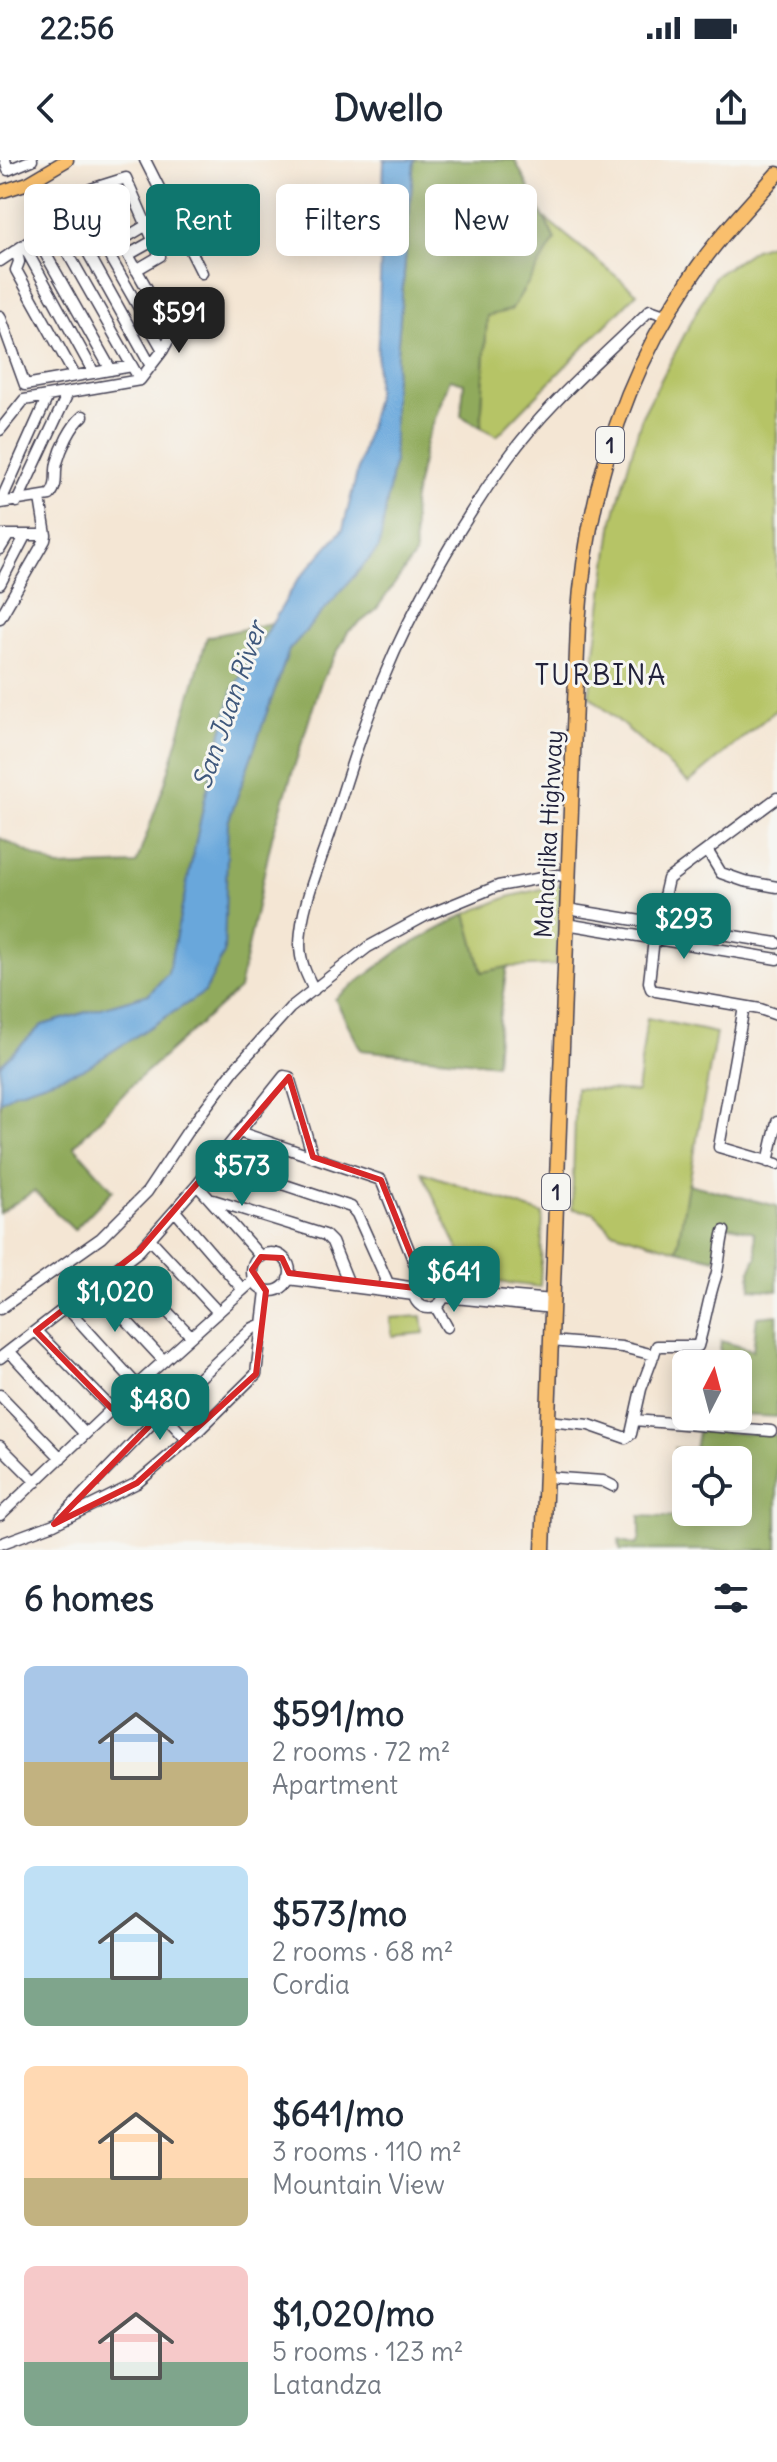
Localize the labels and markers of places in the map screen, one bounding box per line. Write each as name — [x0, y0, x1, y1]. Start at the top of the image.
pin: $591 — [132, 287, 226, 355]
pin: $293 — [637, 893, 731, 961]
pin: $573 — [195, 1140, 289, 1208]
pin: $641 — [407, 1246, 501, 1314]
pin: $1,020 — [50, 1266, 180, 1334]
pin: $480 — [113, 1374, 207, 1442]

